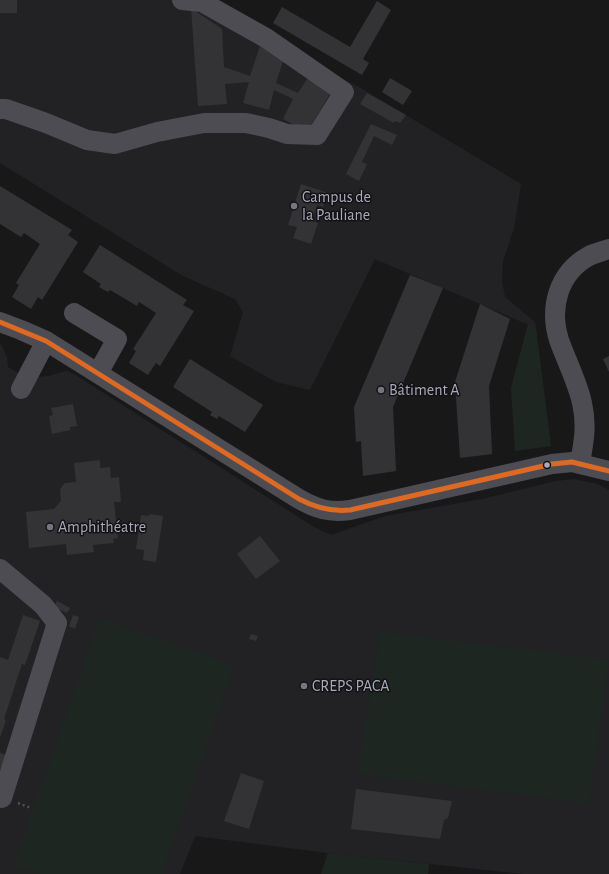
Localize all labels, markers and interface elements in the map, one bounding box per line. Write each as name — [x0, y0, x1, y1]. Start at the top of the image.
place label: Campus de la Pauliane — [302, 187, 371, 225]
marker: Campus de la Pauliane — [289, 201, 299, 211]
place label: Bâtiment A — [389, 380, 459, 400]
marker: Bâtiment A — [376, 385, 386, 395]
unlabelled marker — [542, 460, 552, 470]
place label: Amphithéatre — [58, 517, 146, 537]
marker: Amphithéatre — [45, 522, 55, 532]
place label: CREPS PACA — [312, 676, 390, 696]
marker: CREPS PACA — [299, 681, 309, 691]

